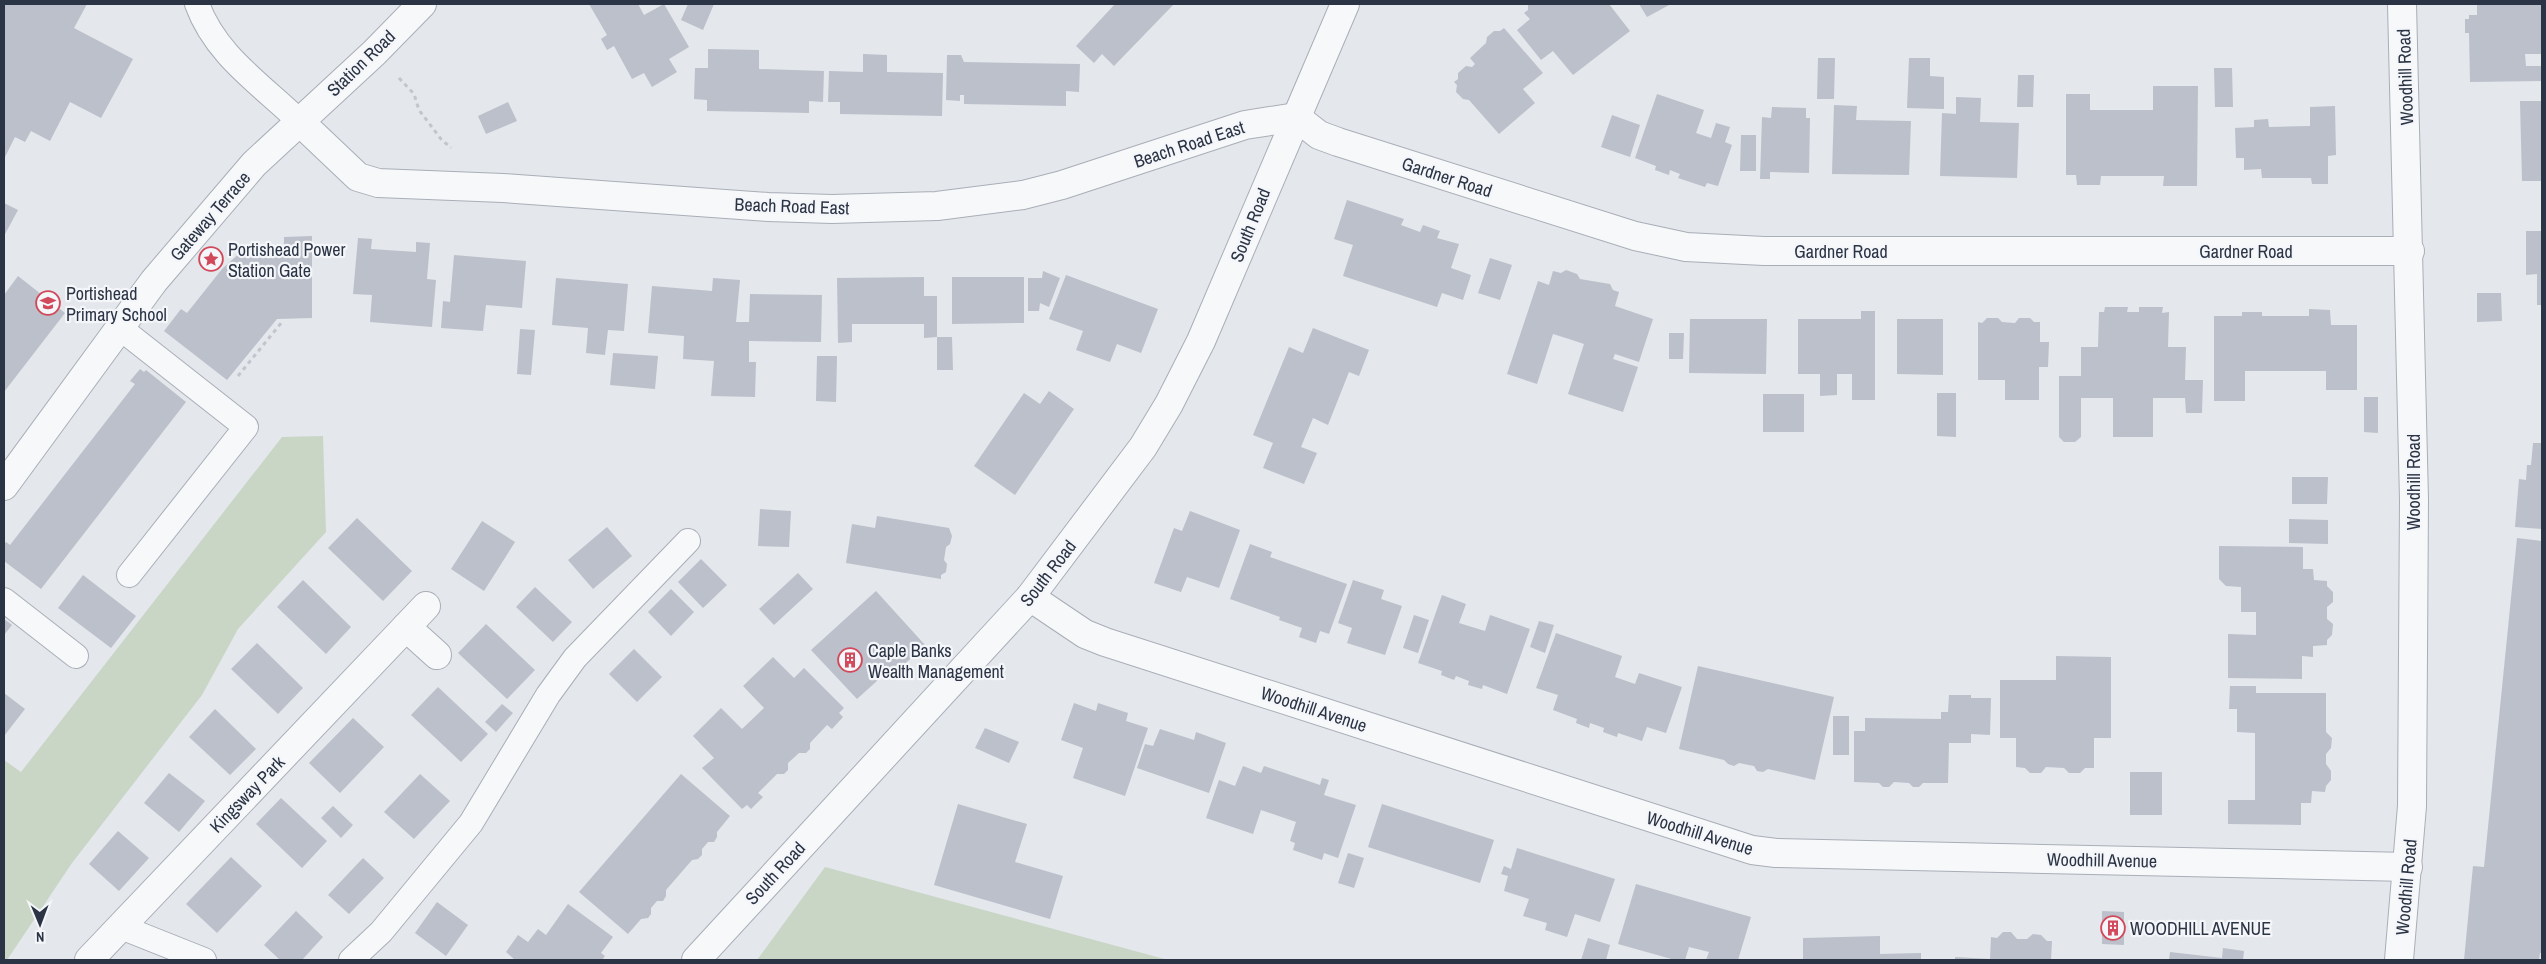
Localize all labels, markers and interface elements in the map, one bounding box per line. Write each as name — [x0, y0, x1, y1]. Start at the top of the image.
street label: Station Road — [321, 24, 401, 102]
street label: Woodhill Road — [2391, 28, 2419, 126]
street label: Beach Road East — [1131, 114, 1247, 174]
street label: Gardner Road — [1399, 151, 1495, 203]
street label: Gateway Terrace — [164, 166, 256, 266]
street label: South Road — [1224, 184, 1276, 266]
street label: Beach Road East — [734, 192, 850, 220]
place label: Portishead Power Station Gate — [228, 237, 345, 283]
street label: Gardner Road — [1794, 239, 1888, 264]
street label: Gardner Road — [2199, 239, 2293, 264]
place icon: Portishead Power Station Gate — [198, 246, 224, 272]
place label: Portishead Primary School — [66, 281, 167, 327]
school or university icon: Portishead Primary School — [35, 290, 61, 316]
street label: Woodhill Road — [2401, 434, 2426, 530]
street label: South Road — [1014, 535, 1082, 611]
place label: Caple Banks Wealth Management — [868, 638, 1004, 684]
building icon: Caple Banks Wealth Management — [837, 647, 863, 673]
street label: Woodhill Avenue — [1258, 680, 1370, 738]
street label: Kingsway Park — [204, 749, 291, 838]
street label: Woodhill Avenue — [1644, 805, 1756, 861]
street label: South Road — [739, 836, 811, 910]
street label: Woodhill Road — [2389, 838, 2423, 936]
street label: Woodhill Avenue — [2047, 847, 2157, 873]
north arrow — [15, 899, 65, 949]
building icon: WOODHILL AVENUE — [2100, 915, 2126, 941]
place label: WOODHILL AVENUE — [2130, 916, 2271, 941]
text: N — [36, 928, 45, 946]

